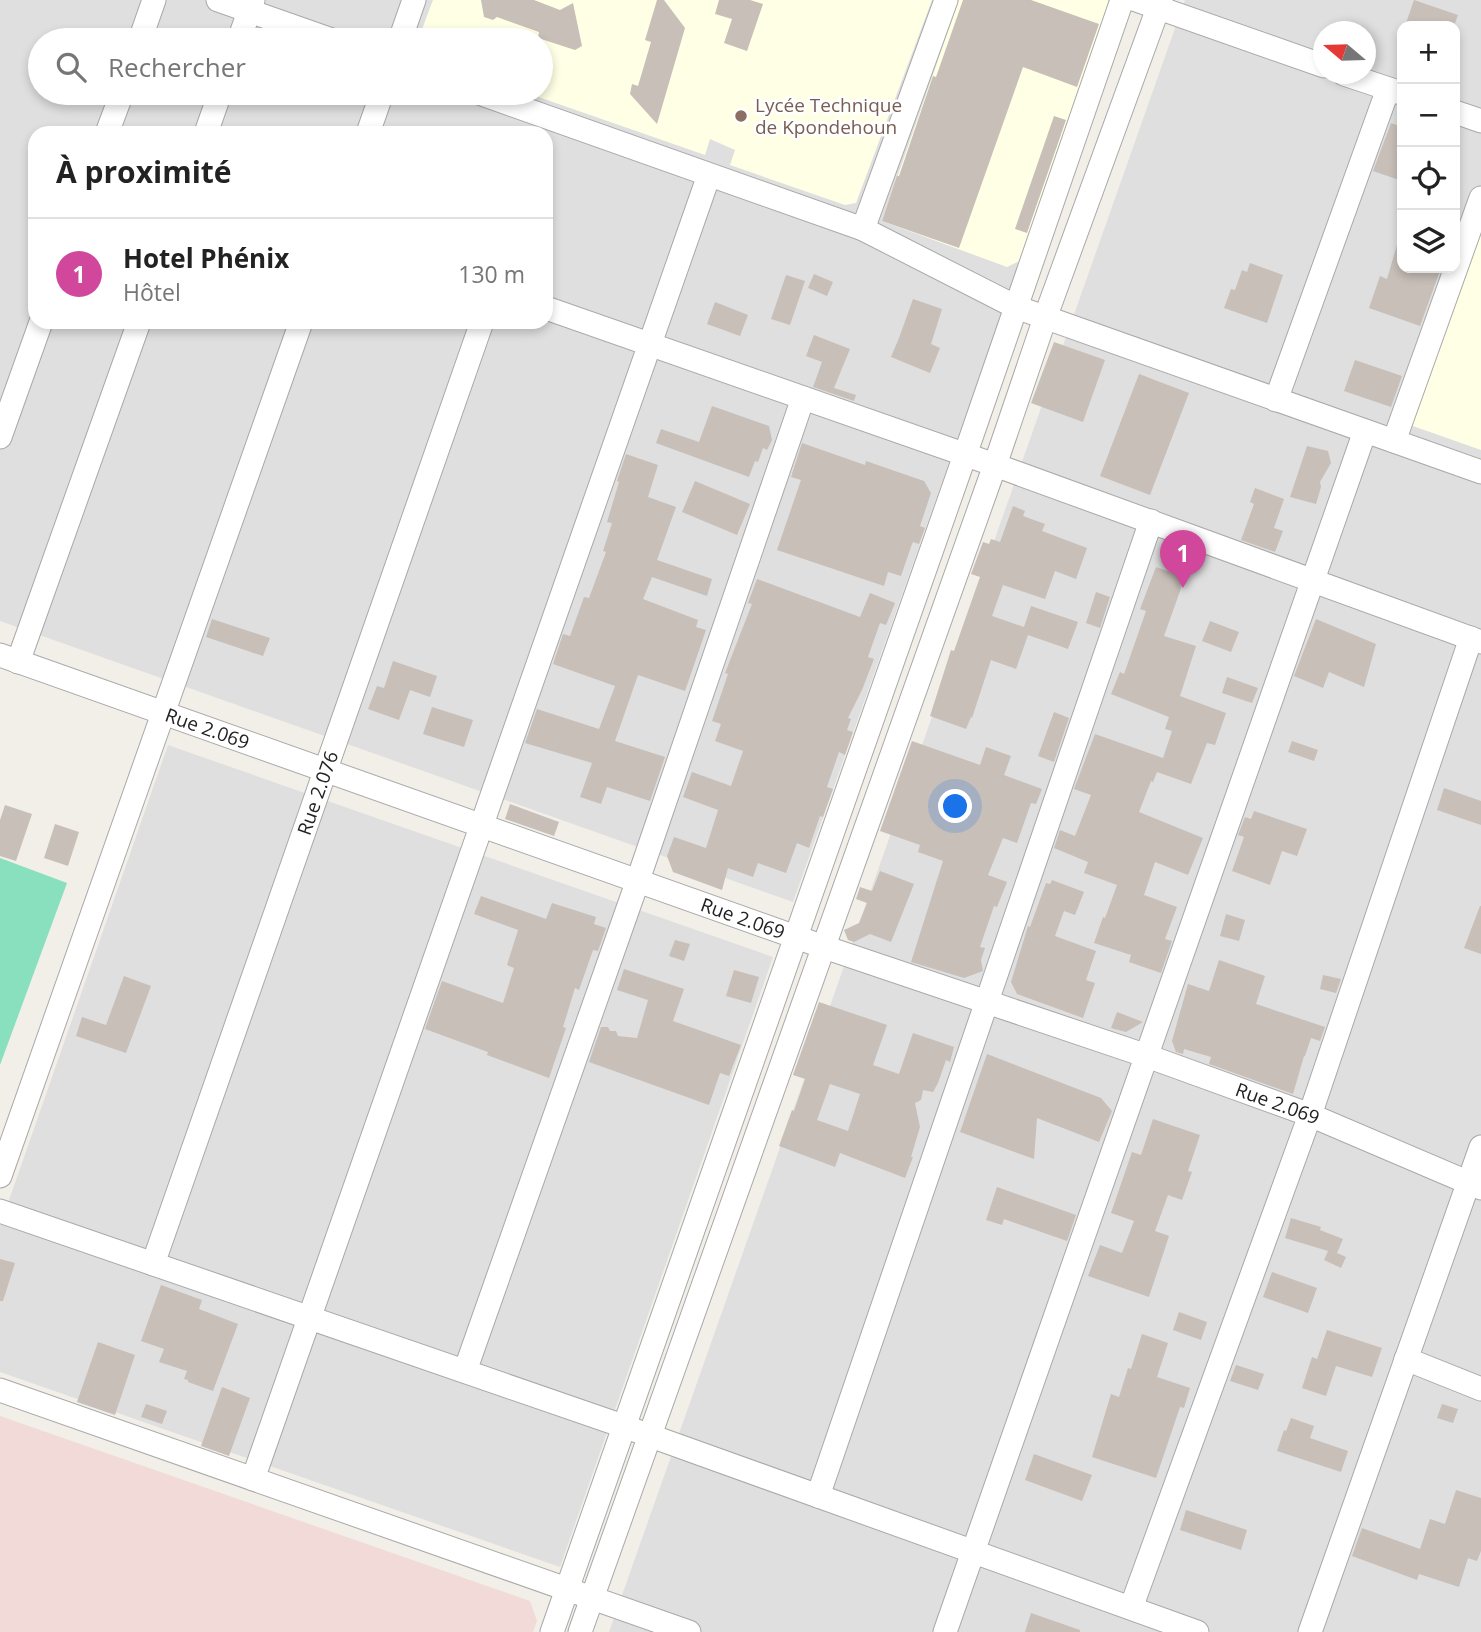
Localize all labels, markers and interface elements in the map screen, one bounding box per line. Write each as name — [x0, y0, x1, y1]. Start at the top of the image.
north arrow — [1313, 21, 1376, 84]
map controls — [1397, 21, 1460, 273]
button: + — [1397, 21, 1460, 84]
search box — [28, 28, 553, 105]
icon: search — [52, 48, 90, 86]
text: Rechercher — [108, 49, 246, 85]
button: − — [1397, 84, 1460, 147]
place label: Lycée Technique de Kpondehoun — [755, 92, 902, 140]
marker: Lycée Technique de Kpondehoun — [733, 108, 749, 124]
button: locate — [1397, 147, 1460, 210]
text: À proximité — [56, 151, 232, 192]
button: layers — [1397, 210, 1460, 273]
text: Hotel Phénix — [123, 240, 289, 276]
text: 1 — [72, 258, 86, 290]
text: 130 m — [458, 258, 525, 290]
text: Hôtel — [123, 276, 181, 308]
pin: 1 — [1160, 530, 1206, 588]
street label: Rue 2.069 — [162, 702, 253, 755]
street label: Rue 2.076 — [291, 747, 344, 838]
your location — [938, 789, 972, 823]
street label: Rue 2.069 — [697, 891, 788, 945]
street label: Rue 2.069 — [1232, 1076, 1324, 1131]

